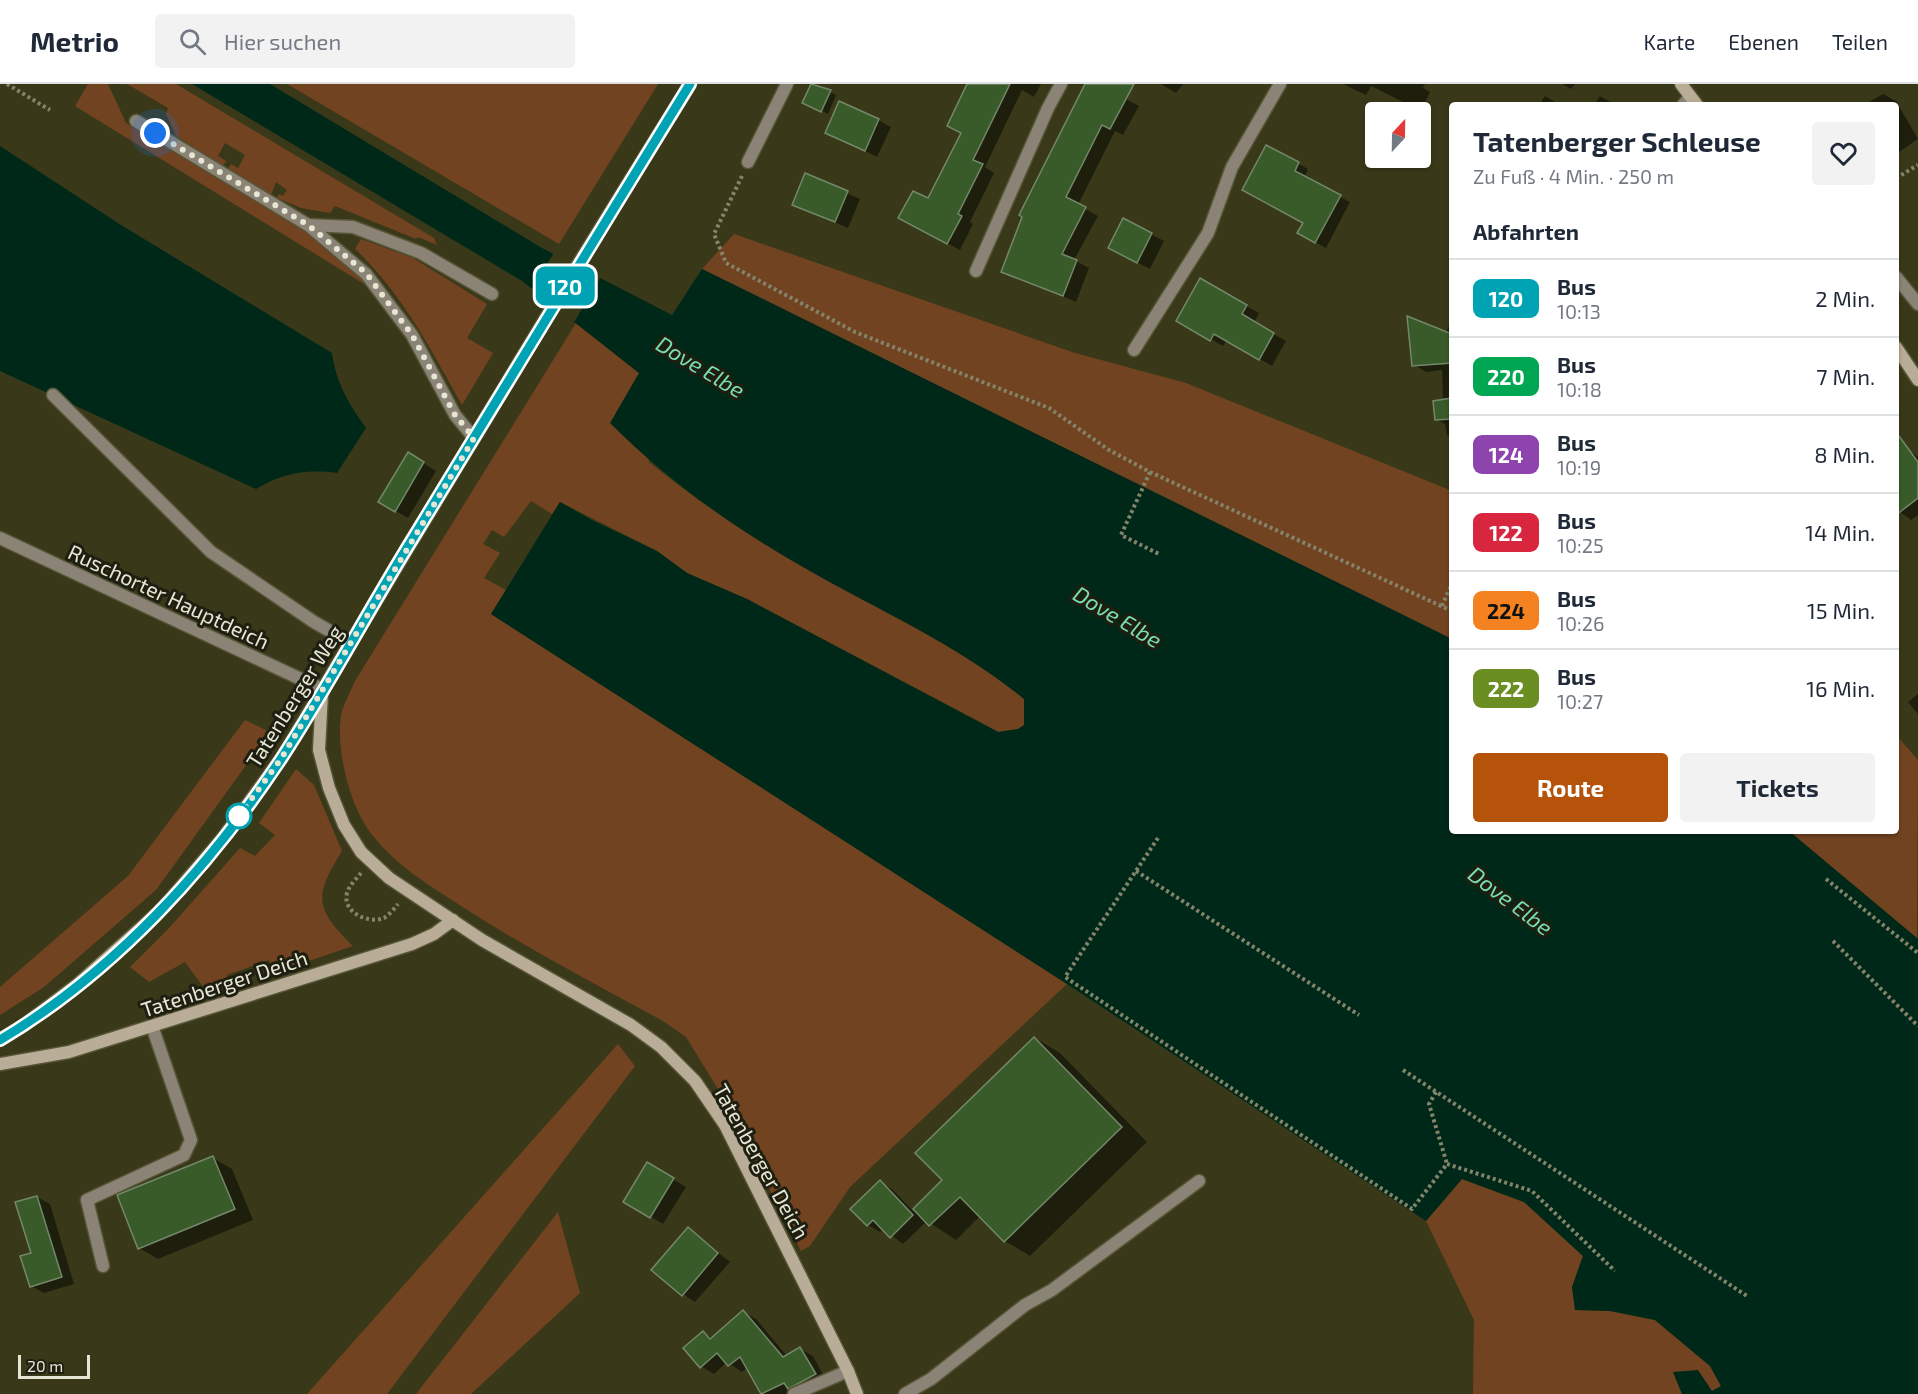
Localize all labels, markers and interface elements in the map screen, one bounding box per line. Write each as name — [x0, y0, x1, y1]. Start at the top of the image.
search box — [155, 14, 575, 68]
text: Metrio — [30, 24, 119, 58]
icon: search — [176, 25, 209, 58]
text: Hier suchen — [224, 28, 341, 54]
text: Karte — [1644, 29, 1695, 54]
text: Ebenen — [1728, 29, 1799, 54]
text: Teilen — [1832, 29, 1888, 54]
north arrow — [1365, 102, 1431, 168]
map controls — [1365, 102, 1431, 168]
your location — [140, 118, 170, 148]
button: heart — [1812, 122, 1875, 185]
text: Tatenberger Schleuse — [1473, 124, 1761, 158]
text: Zu Fuß · 4 Min. · 250 m — [1473, 164, 1674, 188]
text: Abfahrten — [1473, 218, 1579, 244]
line badge: 120 — [530, 266, 600, 306]
text: Bus — [1557, 273, 1596, 299]
text: 120 — [548, 274, 582, 299]
text: 2 Min. — [1815, 285, 1875, 311]
text: 120 — [1489, 286, 1523, 311]
text: 10:13 — [1557, 299, 1601, 323]
water label: Dove Elbe — [652, 330, 750, 403]
text: Bus — [1557, 351, 1596, 377]
text: 7 Min. — [1816, 363, 1875, 389]
text: 220 — [1487, 364, 1525, 389]
text: 10:18 — [1557, 377, 1602, 401]
text: Bus — [1557, 429, 1596, 455]
text: 8 Min. — [1814, 441, 1875, 467]
text: 124 — [1489, 442, 1523, 467]
text: 10:19 — [1557, 455, 1601, 479]
text: Bus — [1557, 507, 1596, 533]
text: 14 Min. — [1805, 519, 1875, 545]
text: 122 — [1489, 520, 1523, 545]
text: 10:25 — [1557, 533, 1604, 557]
street label: Ruschorter Hauptdeich — [64, 538, 274, 654]
water label: Dove Elbe — [1069, 580, 1167, 653]
text: Bus — [1557, 585, 1596, 611]
text: 15 Min. — [1807, 597, 1875, 623]
text: 224 — [1487, 598, 1525, 623]
text: 10:26 — [1557, 611, 1604, 635]
street label: Tatenberger Weg — [240, 620, 348, 772]
text: Bus — [1557, 663, 1596, 689]
text: 16 Min. — [1806, 675, 1875, 701]
text: 222 — [1488, 676, 1524, 701]
text: 10:27 — [1557, 689, 1603, 713]
button: Route — [1473, 753, 1668, 822]
button: Tickets — [1680, 753, 1875, 822]
unlabelled marker — [226, 803, 252, 829]
water label: Dove Elbe — [1464, 860, 1558, 940]
street label: Tatenberger Deich — [138, 944, 310, 1022]
street label: Tatenberger Deich — [709, 1079, 815, 1243]
scale bar — [18, 1352, 90, 1380]
text: 20 m — [27, 1356, 63, 1375]

